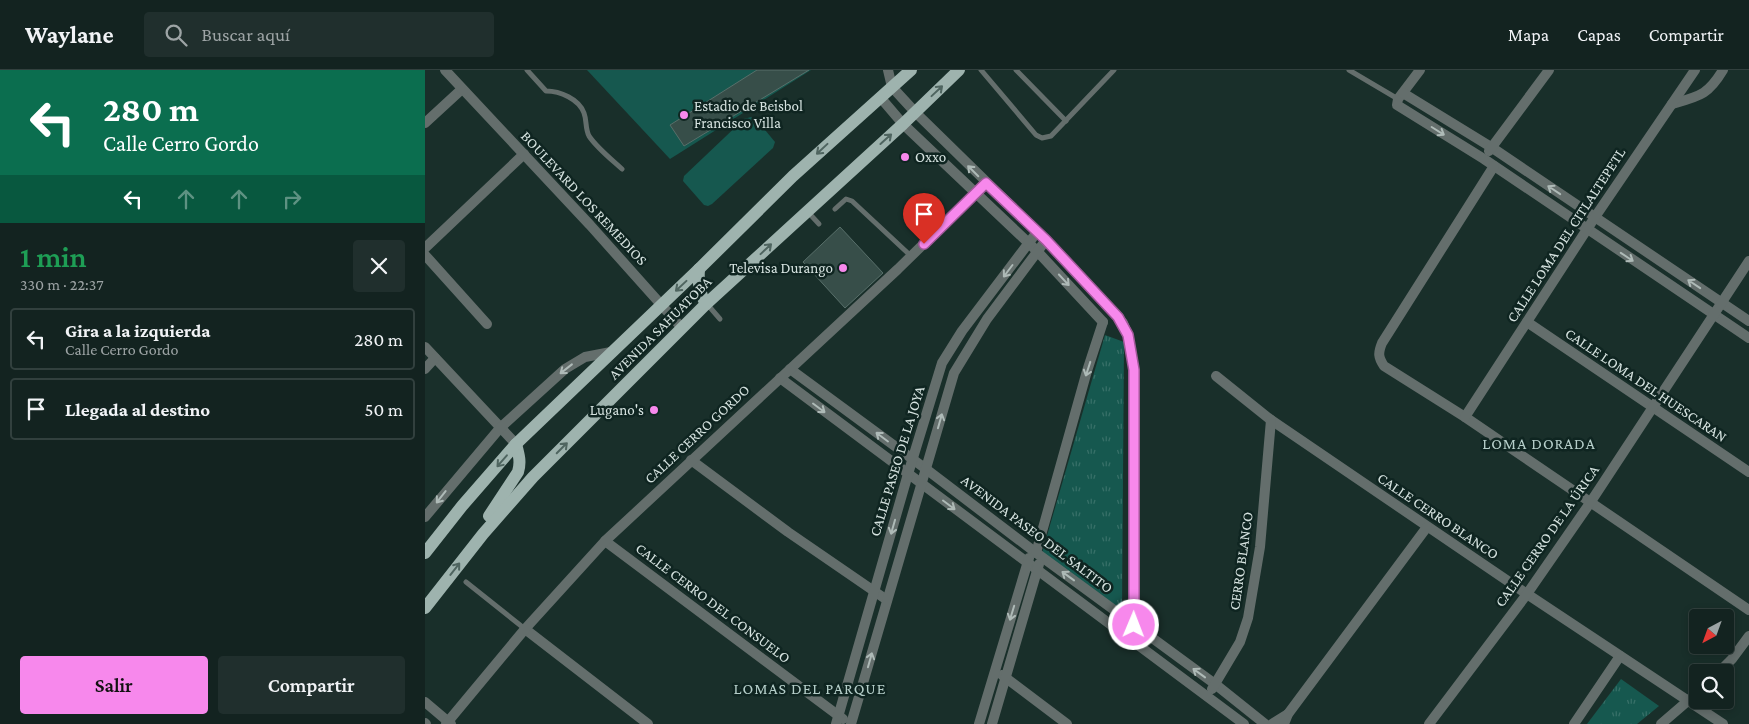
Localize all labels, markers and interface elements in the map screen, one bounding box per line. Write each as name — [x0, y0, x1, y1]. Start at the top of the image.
search box — [144, 12, 494, 57]
text: Waylane — [25, 21, 114, 48]
icon: search — [162, 21, 190, 49]
text: Buscar aquí — [202, 24, 290, 45]
text: Mapa — [1508, 25, 1549, 45]
text: Capas — [1577, 25, 1621, 45]
text: Compartir — [1649, 25, 1724, 45]
one-way arrow — [931, 85, 944, 97]
icon: left — [20, 90, 85, 155]
text: 280 m — [103, 90, 199, 129]
place label: Estadio de Beisbol Francisco Villa — [694, 98, 803, 131]
marker: Estadio de Beisbol Francisco Villa — [678, 109, 690, 121]
one-way arrow — [1431, 126, 1445, 136]
street label: BOULEVARD LOS REMEDIOS — [518, 128, 650, 268]
text: Calle Cerro Gordo — [103, 131, 259, 156]
one-way arrow — [880, 133, 893, 145]
one-way arrow — [816, 143, 829, 155]
street label: CALLE LOMA DEL CITLALTEPETL — [1504, 144, 1629, 325]
place label: Oxxo — [915, 149, 946, 165]
marker: Oxxo — [899, 151, 911, 163]
one-way arrow — [968, 165, 980, 177]
icon: left — [119, 185, 147, 213]
icon: ahead — [172, 185, 200, 213]
icon: ahead — [225, 185, 253, 213]
icon: right — [278, 185, 306, 213]
one-way arrow — [1547, 185, 1561, 195]
pin — [903, 193, 945, 244]
icon: arrive — [910, 200, 938, 228]
text: 1 min — [20, 240, 87, 273]
button: close — [353, 240, 405, 292]
one-way arrow — [760, 243, 773, 255]
one-way arrow — [1620, 252, 1634, 262]
place label: Televisa Durango — [729, 260, 833, 277]
marker: Televisa Durango — [837, 262, 849, 274]
one-way arrow — [1002, 264, 1013, 277]
street label: AVENIDA SAHUATOBA — [605, 273, 715, 383]
one-way arrow — [1058, 273, 1070, 286]
text: 330 m · 22:37 — [20, 276, 104, 293]
one-way arrow — [1687, 279, 1701, 289]
one-way arrow — [674, 280, 687, 292]
text: Gira a la izquierda — [65, 320, 211, 341]
icon: left — [22, 325, 50, 353]
street label: CALLE LOMA DEL HUESCARAN — [1562, 325, 1730, 445]
text: 280 m — [354, 329, 403, 350]
text: Calle Cerro Gordo — [65, 341, 178, 358]
one-way arrow — [1082, 360, 1092, 376]
one-way arrow — [560, 363, 573, 374]
street label: CALLE CERRO GORDO — [641, 381, 753, 487]
street label: CALLE PASEO DE LA JOYA — [866, 383, 929, 538]
icon: arrive — [22, 395, 50, 423]
text: Llegada al destino — [65, 399, 210, 420]
text: 50 m — [364, 399, 403, 420]
place label: Lugano's — [590, 402, 644, 419]
one-way arrow — [812, 402, 825, 413]
marker: Lugano's — [648, 404, 660, 416]
one-way arrow — [936, 413, 946, 429]
one-way arrow — [875, 432, 889, 442]
district label: LOMA DORADA — [1482, 435, 1596, 452]
one-way arrow — [556, 442, 568, 454]
one-way arrow — [496, 454, 507, 467]
street label: CALLE CERRO DE LA ÚRICA — [1492, 462, 1602, 610]
street label: CALLE CERRO BLANCO — [1375, 470, 1501, 562]
street label: AVENIDA PASEO DEL SALTITO — [958, 472, 1116, 596]
one-way arrow — [435, 490, 446, 503]
one-way arrow — [942, 500, 956, 510]
street label: CERRO BLANCO — [1226, 511, 1256, 611]
one-way arrow — [887, 519, 897, 535]
street label: CALLE CERRO DEL CONSUELO — [633, 540, 793, 666]
one-way arrow — [449, 563, 460, 576]
one-way arrow — [1062, 571, 1075, 582]
position arrow — [1107, 598, 1159, 650]
one-way arrow — [1007, 605, 1017, 621]
north arrow — [1689, 609, 1734, 654]
map controls — [1689, 609, 1734, 709]
one-way arrow — [865, 653, 875, 669]
button: Salir — [20, 656, 208, 714]
button: Compartir — [218, 656, 405, 714]
button: search — [1689, 664, 1734, 709]
one-way arrow — [1193, 667, 1206, 678]
district label: LOMAS DEL PARQUE — [734, 680, 886, 697]

